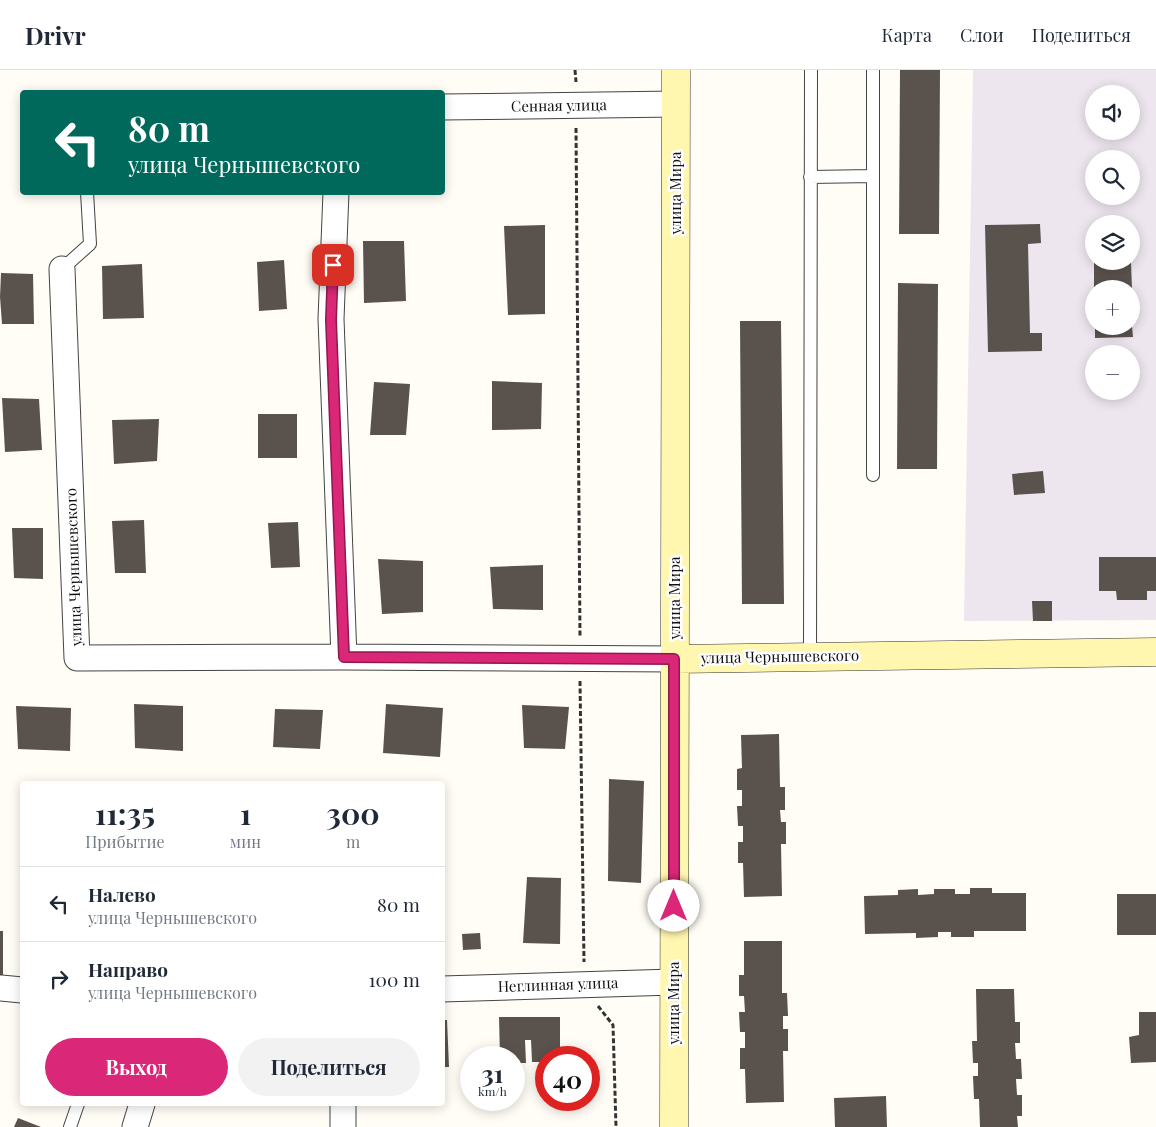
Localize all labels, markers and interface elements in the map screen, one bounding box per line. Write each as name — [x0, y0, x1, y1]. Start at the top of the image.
text: Drivr — [25, 19, 86, 51]
text: Карта — [881, 23, 932, 47]
text: Слои — [960, 23, 1004, 47]
text: Поделиться — [1032, 23, 1131, 47]
map controls — [1085, 85, 1140, 400]
button: sound — [1085, 85, 1140, 140]
street label: Сенная улица — [511, 94, 608, 116]
text: 80 m — [128, 104, 210, 151]
icon: left — [45, 110, 110, 175]
text: улица Чернышевского — [128, 149, 360, 179]
button: search — [1085, 150, 1140, 205]
street label: улица Мира — [665, 151, 685, 235]
button: layers — [1085, 215, 1140, 270]
pin — [312, 244, 354, 286]
icon: arrive — [319, 251, 347, 279]
button: + — [1085, 280, 1140, 335]
button: − — [1085, 345, 1140, 400]
street label: улица Чернышевского — [60, 488, 86, 648]
street label: улица Мира — [664, 556, 684, 640]
street label: улица Чернышевского — [700, 645, 859, 667]
text: 11:35 — [95, 793, 155, 833]
text: 1 — [240, 793, 251, 833]
text: 300 — [326, 793, 380, 833]
text: Прибытие — [85, 831, 165, 852]
text: мин — [230, 831, 261, 852]
text: m — [346, 831, 360, 852]
position arrow — [647, 879, 699, 931]
text: Налево — [88, 881, 156, 907]
icon: left — [45, 890, 73, 918]
text: 80 m — [377, 891, 420, 917]
text: улица Чернышевского — [88, 907, 257, 928]
text: Направо — [88, 956, 168, 982]
street label: улица Мира — [663, 961, 683, 1045]
icon: right — [45, 965, 73, 993]
text: 100 m — [369, 966, 420, 992]
street label: Неглинная улица — [497, 972, 619, 996]
text: улица Чернышевского — [88, 982, 257, 1003]
button: Выход — [45, 1038, 228, 1096]
button: Поделиться — [238, 1038, 420, 1096]
speed limit sign: 40 — [535, 1046, 600, 1111]
text: 31 — [482, 1056, 503, 1089]
text: km/h — [478, 1083, 507, 1099]

